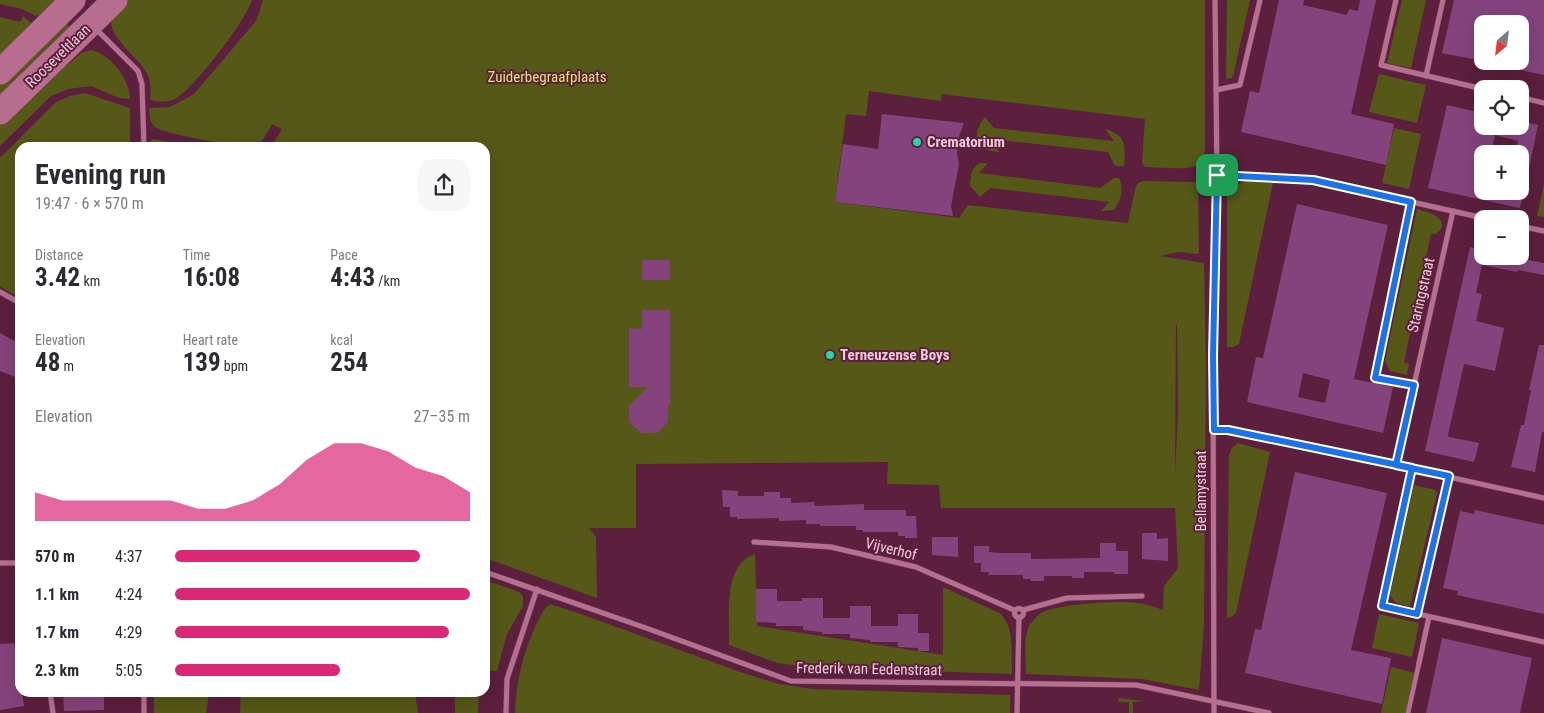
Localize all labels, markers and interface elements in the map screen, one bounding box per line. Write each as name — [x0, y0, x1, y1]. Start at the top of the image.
north arrow — [1474, 15, 1529, 70]
map controls — [1474, 15, 1529, 265]
street label: Rooseveltlaan — [22, 21, 94, 91]
park label: Zuiderbegraafplaats — [487, 68, 607, 86]
button: locate — [1474, 80, 1529, 135]
place label: Crematorium — [927, 133, 1005, 151]
marker: Crematorium — [911, 136, 923, 148]
button: + — [1474, 145, 1529, 200]
pin — [1196, 154, 1238, 196]
text: Evening run — [35, 158, 166, 191]
button: share — [418, 159, 470, 211]
icon: arrive — [1203, 161, 1231, 189]
text: 19:47 · 6 × 570 m — [35, 194, 144, 213]
button: − — [1474, 210, 1529, 265]
text: Distance — [35, 247, 83, 263]
text: Time — [183, 247, 210, 263]
text: Pace — [330, 247, 358, 263]
street label: Staringstraat — [1404, 256, 1438, 334]
text: 3.42 — [35, 263, 80, 292]
text: 16:08 — [183, 263, 240, 292]
text: 4:43 — [330, 263, 375, 292]
text: km — [80, 273, 100, 289]
text: /km — [375, 273, 400, 289]
text: Elevation — [35, 332, 85, 348]
text: Heart rate — [183, 332, 238, 348]
text: kcal — [330, 332, 353, 348]
place label: Terneuzense Boys — [840, 346, 950, 364]
text: 48 — [35, 348, 60, 377]
text: 139 — [183, 348, 221, 377]
text: 254 — [330, 348, 368, 377]
marker: Terneuzense Boys — [824, 349, 836, 361]
text: m — [60, 358, 74, 374]
text: bpm — [221, 358, 248, 374]
text: Elevation — [35, 407, 93, 426]
text: 27–35 m — [414, 407, 470, 426]
street label: Bellamystraat — [1192, 450, 1210, 532]
street label: Vijverhof — [863, 534, 919, 564]
text: 570 m — [35, 547, 75, 566]
text: 4:37 — [115, 547, 142, 566]
text: 1.1 km — [35, 585, 79, 604]
text: 4:24 — [115, 585, 142, 604]
text: 1.7 km — [35, 623, 79, 642]
text: 4:29 — [115, 623, 142, 642]
street label: Frederik van Eedenstraat — [796, 659, 942, 679]
text: 2.3 km — [35, 661, 79, 680]
text: 5:05 — [115, 661, 142, 680]

